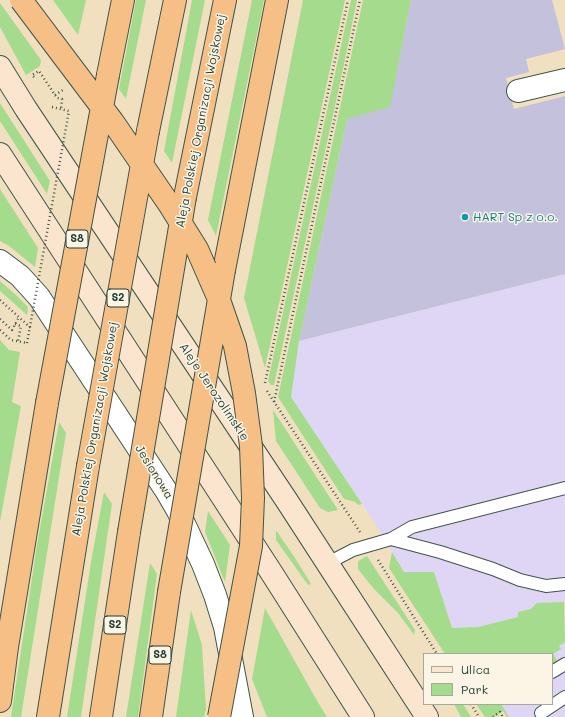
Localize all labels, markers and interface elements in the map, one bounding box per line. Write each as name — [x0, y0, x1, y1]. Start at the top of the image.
street label: Aleja Polskiej Organizacji Wojskowej — [173, 13, 229, 229]
place label: HART Sp z o.o. — [473, 210, 558, 224]
marker: HART Sp z o.o. — [460, 212, 470, 222]
road number: S8 — [66, 230, 88, 248]
road number: S2 — [107, 289, 129, 307]
street label: Aleja Polskiej Organizacji Wojskowej — [69, 321, 121, 537]
street label: Aleje Jerozolimskie — [176, 340, 252, 444]
street label: Jesionowa — [132, 442, 176, 502]
road number: S2 — [104, 616, 126, 634]
road number: S8 — [149, 646, 171, 664]
legend — [423, 653, 553, 705]
text: Ulica — [461, 661, 490, 677]
text: Park — [461, 681, 488, 697]

